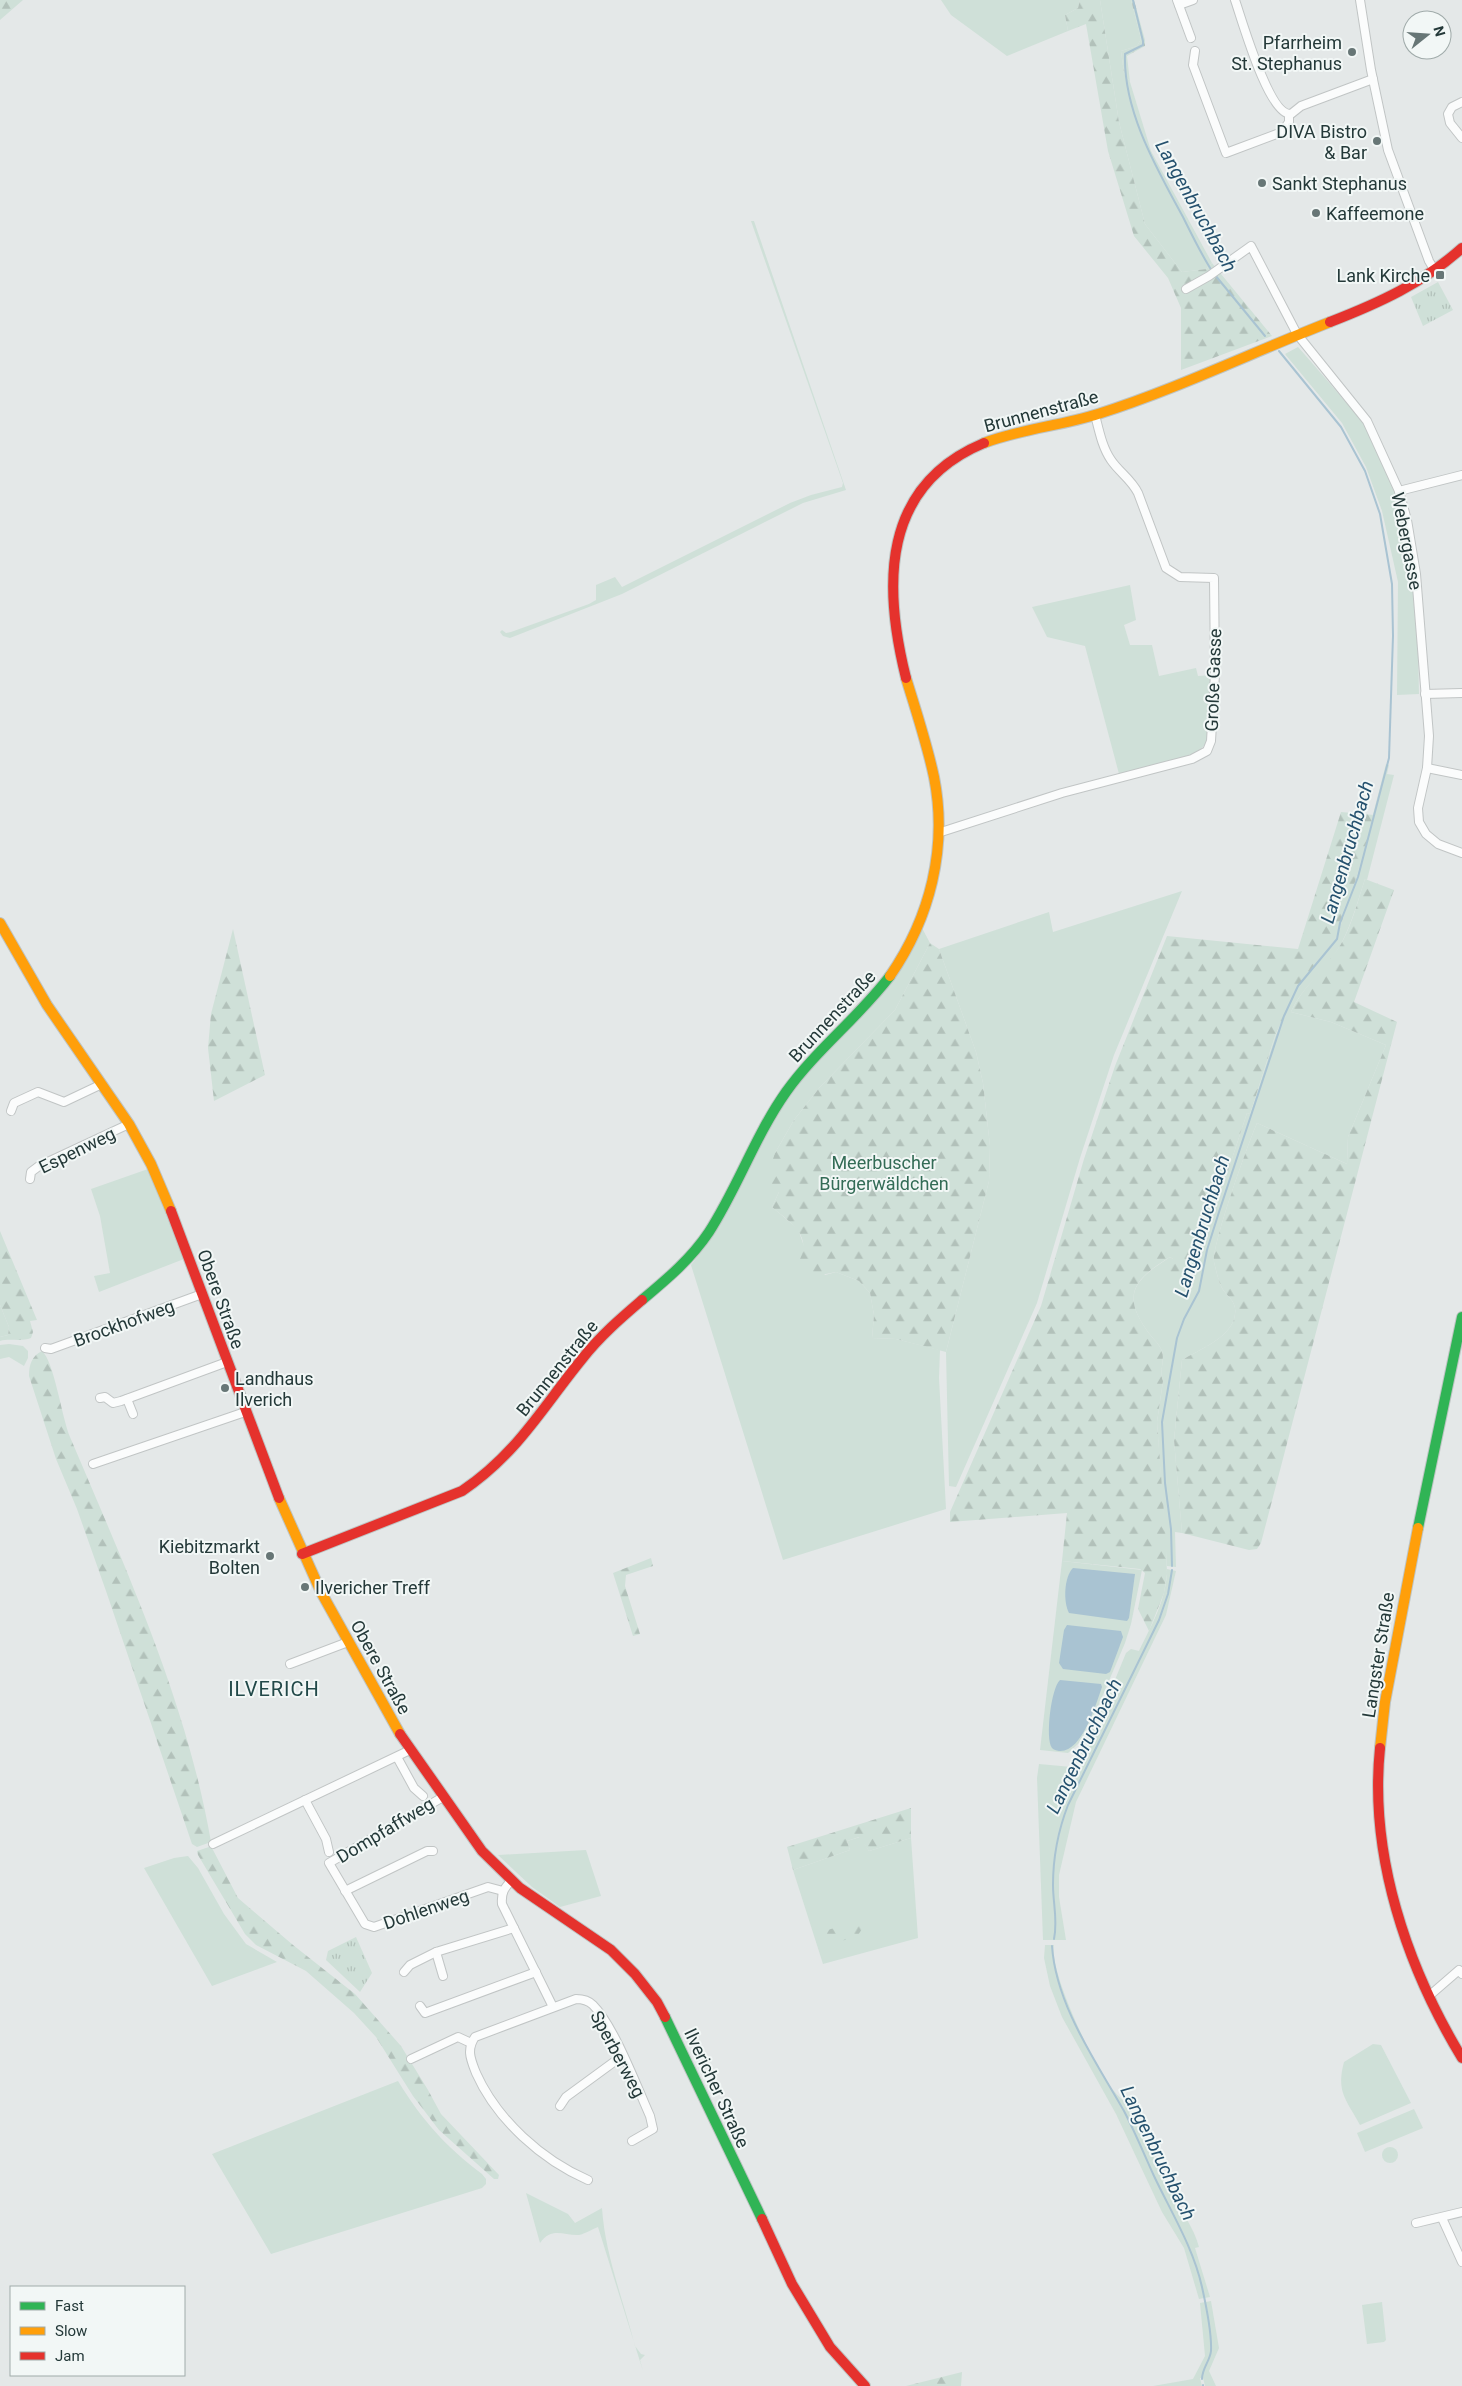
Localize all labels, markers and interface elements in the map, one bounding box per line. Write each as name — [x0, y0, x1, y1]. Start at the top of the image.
north arrow — [1402, 10, 1452, 60]
text: N — [1430, 24, 1449, 38]
place label: Pfarrheim St. Stephanus — [1231, 32, 1342, 74]
marker: Pfarrheim St. Stephanus — [1346, 46, 1358, 58]
place label: DIVA Bistro & Bar — [1276, 121, 1367, 163]
marker: DIVA Bistro & Bar — [1371, 135, 1383, 147]
water label: Langenbruchbach — [1150, 136, 1242, 276]
place label: Sankt Stephanus — [1272, 173, 1407, 194]
marker: Sankt Stephanus — [1256, 177, 1268, 189]
place label: Kaffeemone — [1326, 203, 1424, 224]
marker: Kaffeemone — [1310, 207, 1322, 219]
place label: Lank Kirche — [1337, 265, 1430, 286]
marker: Lank Kirche — [1434, 269, 1446, 281]
street label: Brunnenstraße — [981, 386, 1101, 436]
street label: Webergasse — [1387, 490, 1427, 592]
street label: Große Gasse — [1201, 628, 1225, 732]
water label: Langenbruchbach — [1316, 778, 1378, 926]
street label: Brunnenstraße — [784, 966, 880, 1066]
street label: Espenweg — [35, 1123, 119, 1177]
park label: Meerbuscher Bürgerwäldchen — [819, 1152, 949, 1194]
water label: Langenbruchbach — [1169, 1152, 1235, 1300]
street label: Obere Straße — [193, 1246, 249, 1352]
street label: Brockhofweg — [71, 1295, 177, 1351]
street label: Brunnenstraße — [512, 1316, 602, 1420]
place label: Landhaus Ilverich — [235, 1368, 314, 1410]
marker: Landhaus Ilverich — [219, 1382, 231, 1394]
place label: Kiebitzmarkt Bolten — [159, 1536, 260, 1578]
marker: Kiebitzmarkt Bolten — [264, 1550, 276, 1562]
place label: Ilvericher Treff — [315, 1577, 431, 1598]
marker: Ilvericher Treff — [299, 1581, 311, 1593]
street label: Langster Straße — [1358, 1591, 1398, 1719]
street label: Obere Straße — [347, 1616, 415, 1718]
water label: Langenbruchbach — [1041, 1675, 1127, 1817]
district label: ILVERICH — [228, 1677, 320, 1701]
street label: Dompfaffweg — [333, 1793, 437, 1867]
street label: Dohlenweg — [380, 1885, 472, 1933]
street label: Sperberweg — [586, 2007, 650, 2101]
street label: Ilvericher Straße — [680, 2025, 754, 2151]
water label: Langenbruchbach — [1115, 2082, 1201, 2224]
legend — [10, 2286, 185, 2376]
text: Fast — [55, 2297, 84, 2315]
text: Slow — [55, 2322, 87, 2340]
text: Jam — [55, 2347, 85, 2365]

